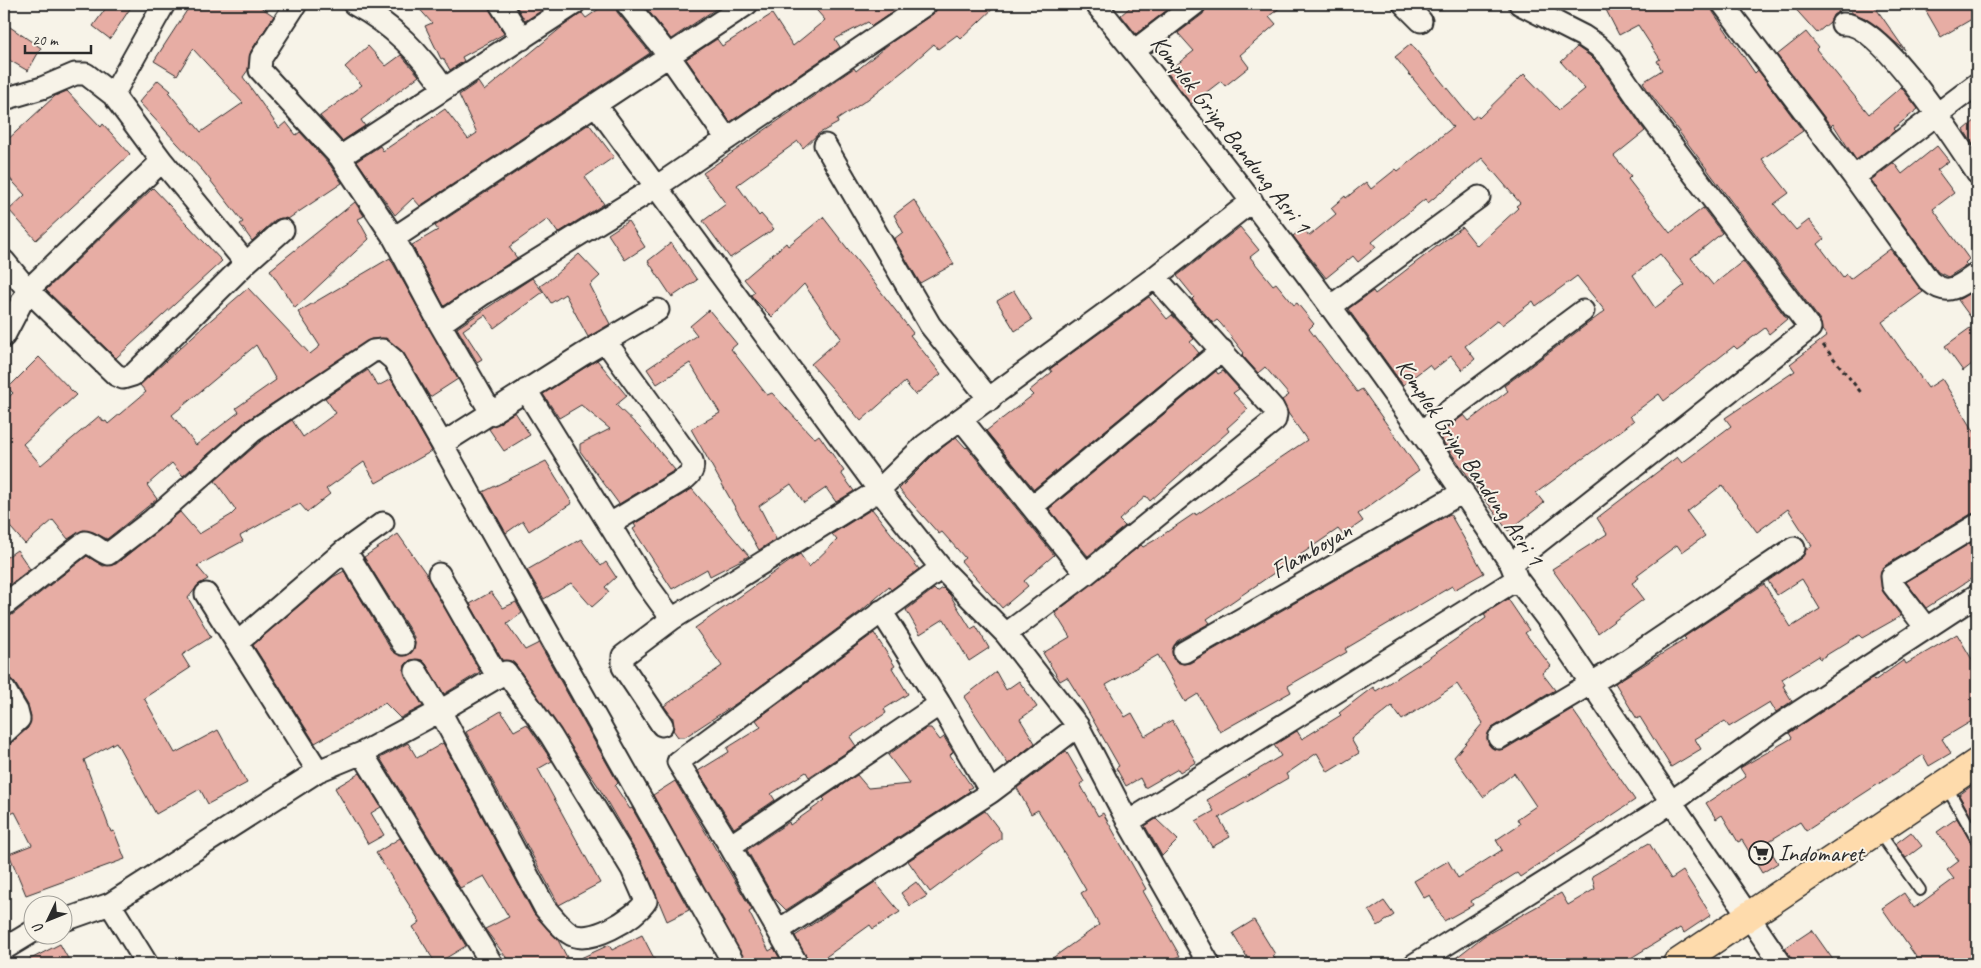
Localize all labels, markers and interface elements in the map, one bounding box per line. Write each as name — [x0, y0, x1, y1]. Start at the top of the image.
scale bar — [25, 22, 91, 54]
street label: Komplek Griya Bandung Asri 1 — [1144, 29, 1319, 240]
text: 20 m — [32, 31, 59, 50]
street label: Komplek Griya Bandung Asri 1 — [1389, 353, 1551, 572]
street label: Flamboyan — [1265, 515, 1357, 585]
place label: Indomaret — [1778, 838, 1866, 868]
supermarket icon: Indomaret — [1748, 840, 1774, 866]
north arrow — [22, 896, 72, 946]
text: U — [28, 918, 47, 937]

